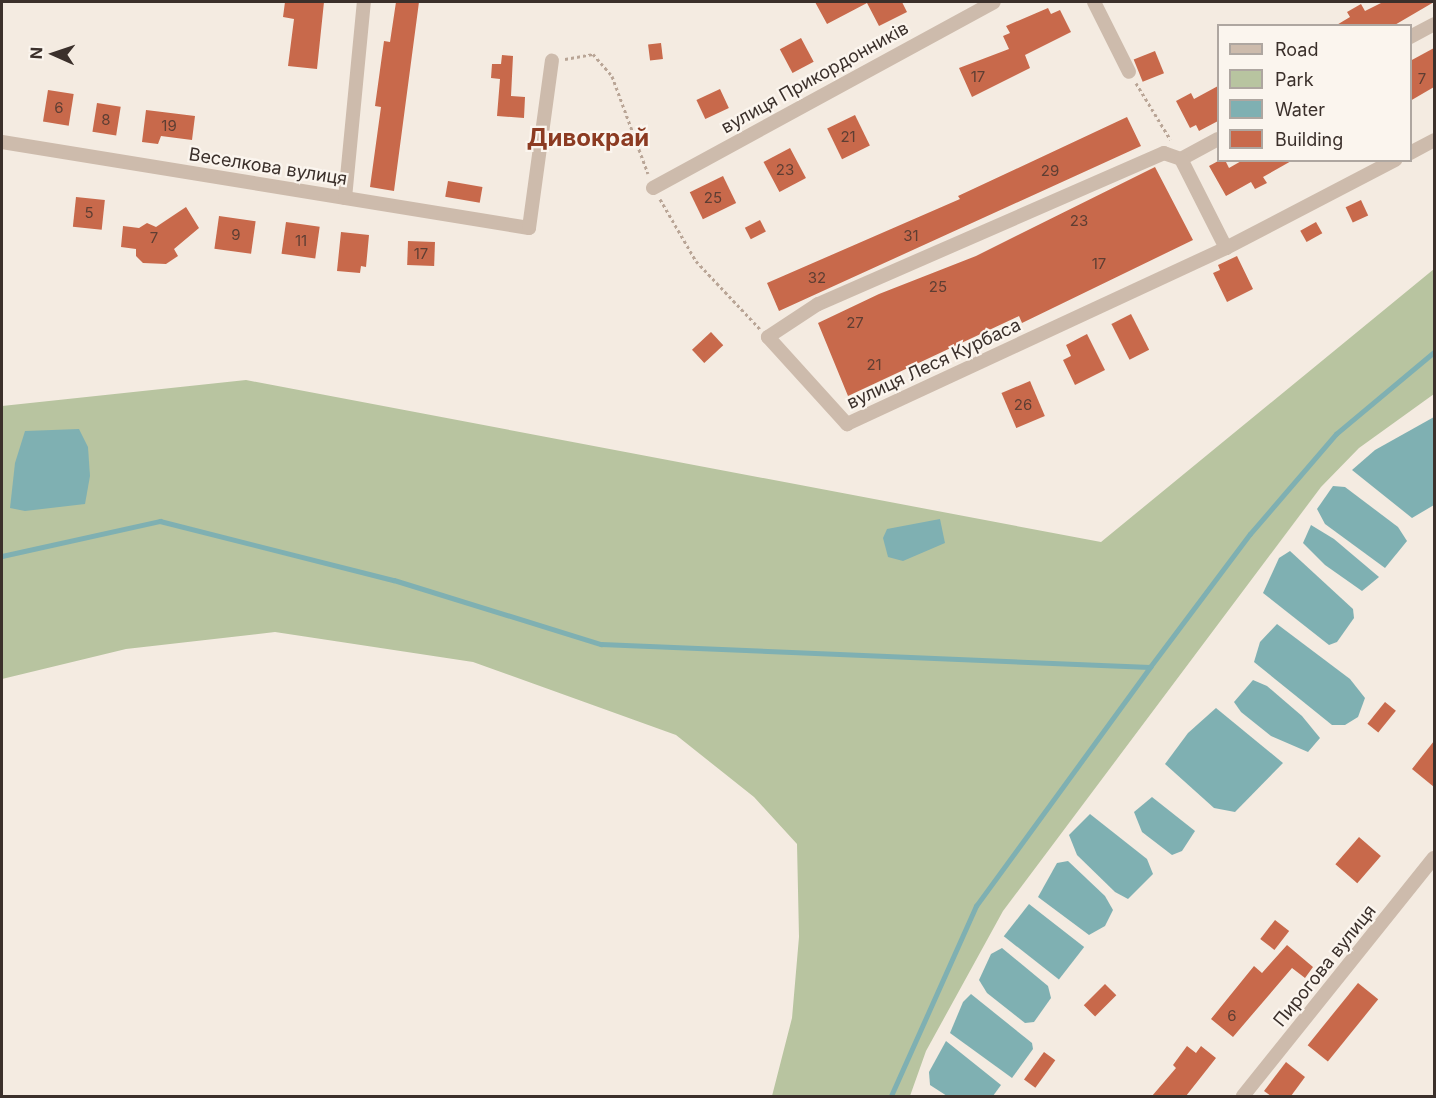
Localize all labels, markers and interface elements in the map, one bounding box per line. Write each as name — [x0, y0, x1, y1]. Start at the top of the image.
street label: вулиця Прикордонників — [718, 17, 912, 139]
north arrow — [24, 24, 84, 84]
legend — [1217, 24, 1412, 162]
text: Road — [1275, 39, 1318, 60]
text: N — [26, 46, 46, 60]
house number: 17 — [971, 68, 985, 86]
text: Park — [1275, 69, 1314, 90]
house number: 7 — [1418, 70, 1426, 88]
house number: 6 — [54, 99, 64, 117]
text: Water — [1275, 99, 1325, 120]
house number: 8 — [101, 111, 111, 129]
house number: 19 — [161, 117, 177, 135]
district label: Дивокрай — [527, 124, 649, 152]
house number: 21 — [840, 128, 856, 146]
text: Building — [1275, 129, 1343, 150]
street label: Веселкова вулиця — [187, 144, 349, 190]
house number: 23 — [776, 161, 794, 179]
house number: 29 — [1041, 162, 1059, 180]
house number: 25 — [704, 189, 722, 207]
house number: 5 — [84, 204, 94, 222]
house number: 23 — [1070, 212, 1088, 230]
house number: 9 — [231, 226, 241, 244]
house number: 31 — [903, 227, 919, 245]
house number: 7 — [150, 229, 158, 247]
house number: 11 — [295, 232, 307, 250]
house number: 17 — [414, 245, 428, 263]
house number: 17 — [1092, 255, 1106, 273]
house number: 32 — [808, 269, 826, 287]
house number: 25 — [929, 278, 947, 296]
street label: вулиця Леся Курбаса — [844, 314, 1024, 414]
house number: 27 — [846, 314, 864, 332]
house number: 21 — [866, 356, 882, 374]
house number: 26 — [1014, 396, 1032, 414]
street label: Пирогова вулиця — [1269, 901, 1381, 1031]
house number: 6 — [1227, 1007, 1237, 1025]

